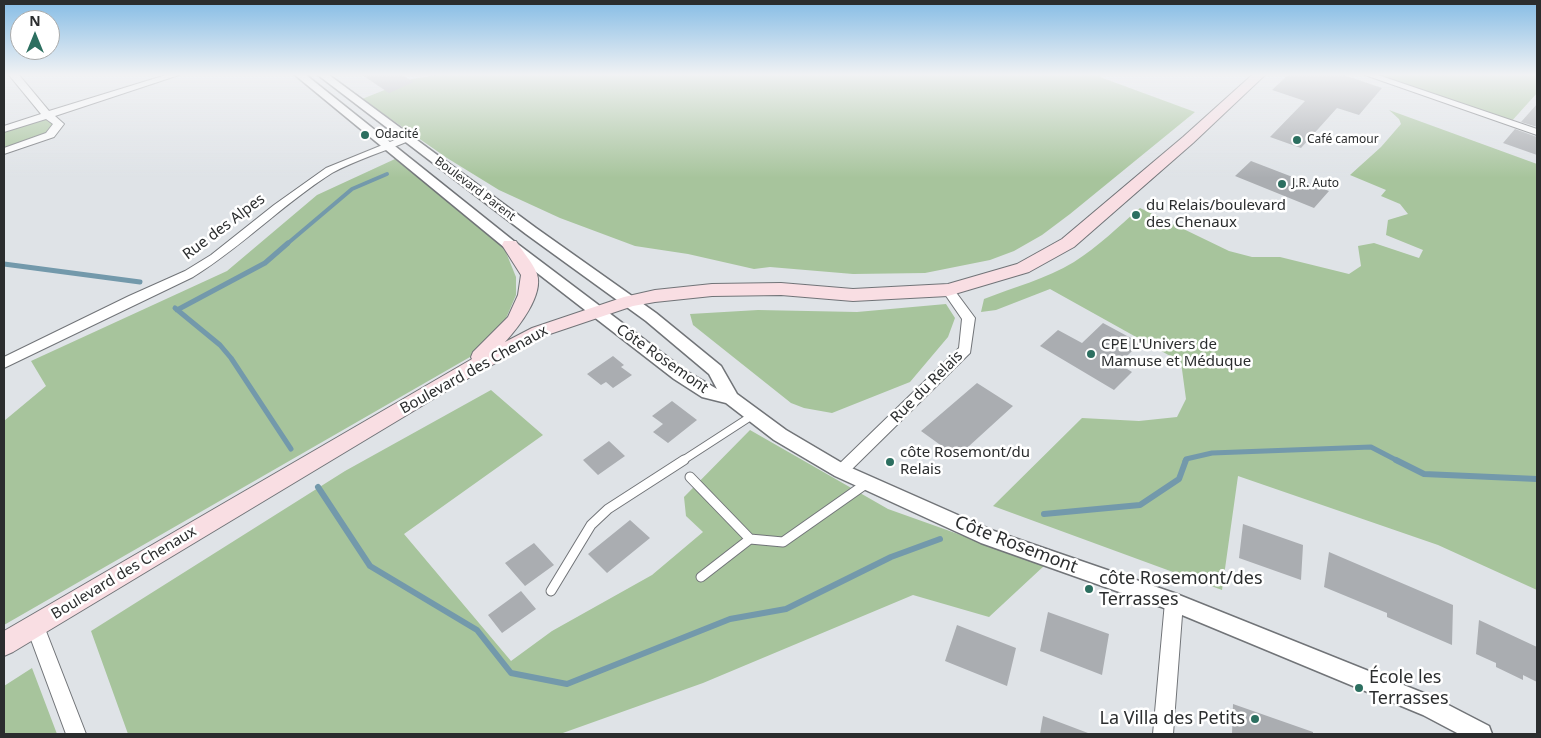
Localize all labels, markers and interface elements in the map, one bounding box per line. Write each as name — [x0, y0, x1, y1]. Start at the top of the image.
north arrow — [10, 10, 60, 60]
text: N — [29, 11, 41, 30]
place label: Odacité — [375, 128, 418, 142]
marker: Odacité — [359, 129, 371, 141]
place label: Café camour — [1307, 133, 1379, 147]
marker: Café camour — [1291, 134, 1303, 146]
street label: Boulevard Parent — [432, 154, 518, 224]
place label: J.R. Auto — [1292, 177, 1339, 191]
marker: J.R. Auto — [1276, 178, 1288, 190]
street label: Rue des Alpes — [179, 190, 269, 264]
place label: du Relais/boulevard des Chenaux — [1146, 197, 1286, 232]
marker: du Relais/boulevard des Chenaux — [1130, 209, 1142, 221]
street label: Côte Rosemont — [613, 321, 711, 397]
street label: Boulevard des Chenaux — [397, 322, 551, 418]
place label: CPE L'Univers de Mamuse et Méduque — [1101, 336, 1251, 371]
street label: Rue du Relais — [887, 347, 967, 427]
marker: CPE L'Univers de Mamuse et Méduque — [1085, 348, 1097, 360]
place label: côte Rosemont/du Relais — [900, 444, 1030, 479]
marker: côte Rosemont/du Relais — [884, 456, 896, 468]
street label: Côte Rosemont — [952, 512, 1080, 578]
street label: Boulevard des Chenaux — [48, 523, 200, 623]
place label: côte Rosemont/des Terrasses — [1099, 568, 1263, 610]
marker: côte Rosemont/des Terrasses — [1083, 583, 1095, 595]
place label: École les Terrasses — [1369, 667, 1449, 710]
marker: École les Terrasses — [1353, 682, 1365, 694]
place label: La Villa des Petits — [1099, 708, 1245, 730]
marker: La Villa des Petits — [1249, 713, 1261, 725]

